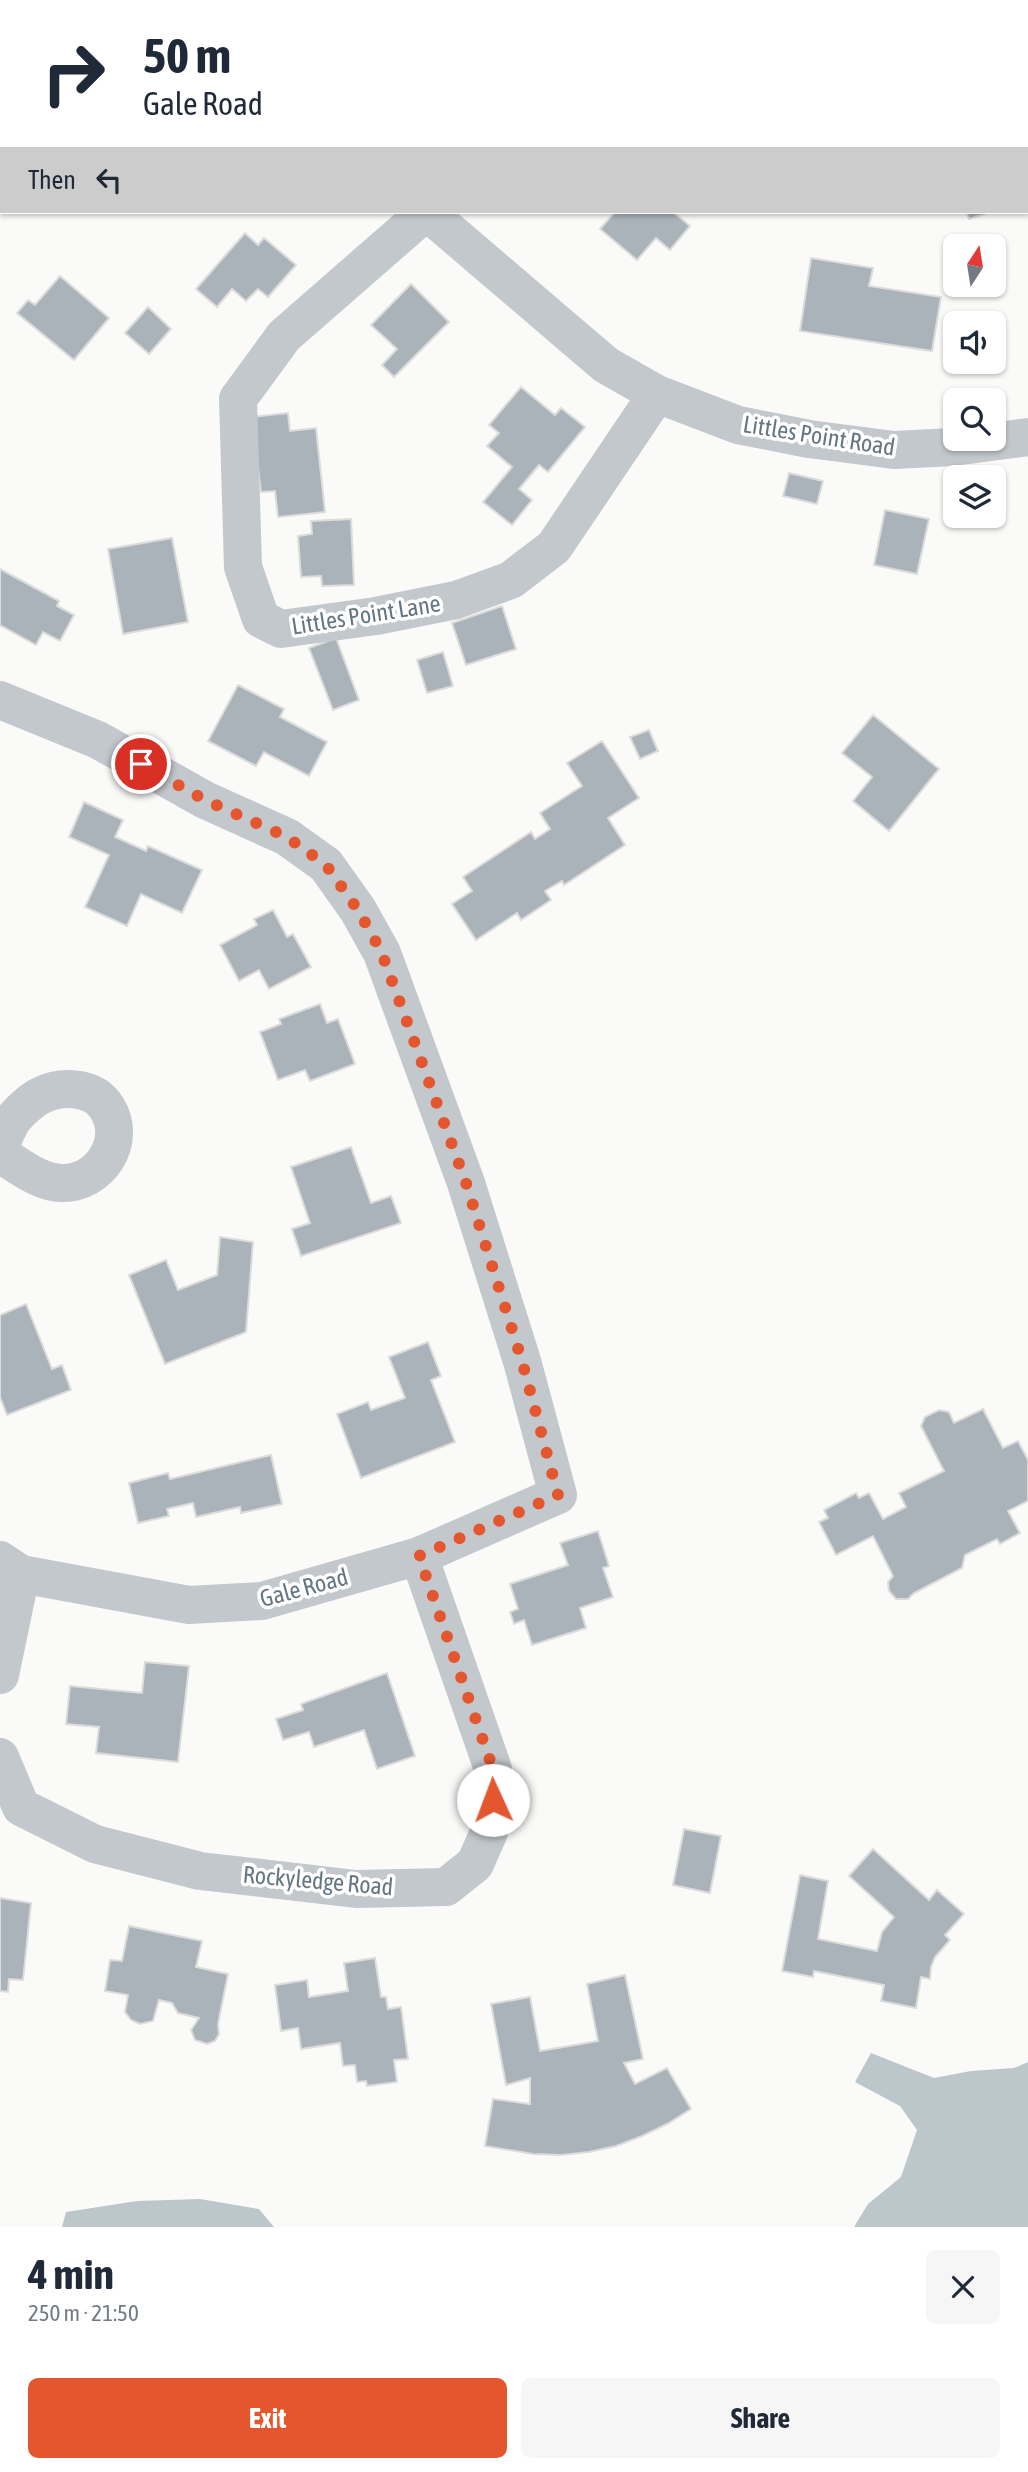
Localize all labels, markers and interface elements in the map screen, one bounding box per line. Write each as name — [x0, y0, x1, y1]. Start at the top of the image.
text: 50 m — [143, 27, 231, 83]
icon: right — [28, 28, 119, 119]
text: Gale Road — [143, 85, 263, 122]
icon: left — [90, 161, 128, 199]
text: Then — [28, 165, 76, 195]
north arrow — [943, 234, 1006, 298]
map controls — [943, 234, 1006, 528]
button: sound — [943, 311, 1006, 374]
button: search — [943, 388, 1006, 451]
street label: Littles Point Road — [741, 410, 897, 461]
button: layers — [943, 465, 1006, 528]
street label: Littles Point Lane — [289, 589, 442, 640]
pin — [111, 734, 171, 794]
icon: arrive — [122, 745, 160, 783]
street label: Gale Road — [257, 1563, 351, 1612]
position arrow — [456, 1763, 530, 1837]
street label: Rockyledge Road — [242, 1860, 394, 1901]
text: 4 min — [28, 2250, 114, 2298]
button: close — [926, 2250, 1000, 2324]
text: 250 m · 21:50 — [28, 2300, 139, 2326]
button: Exit — [28, 2378, 507, 2458]
button: Share — [521, 2378, 1000, 2458]

